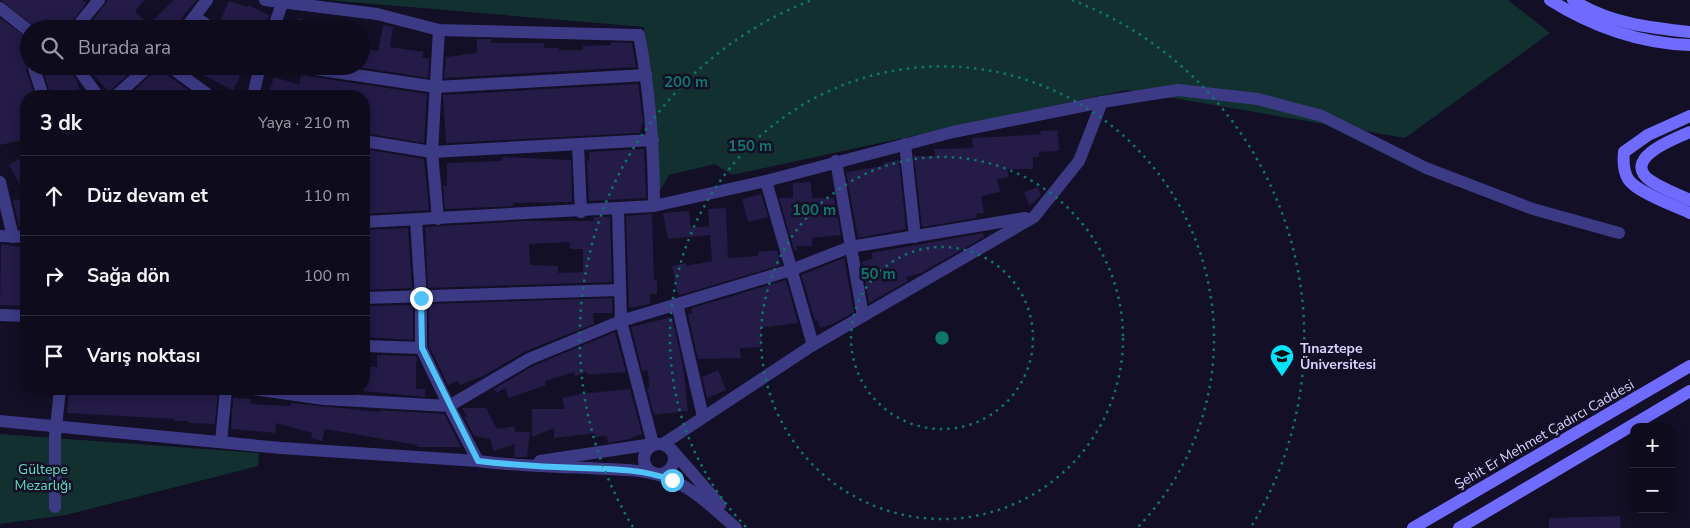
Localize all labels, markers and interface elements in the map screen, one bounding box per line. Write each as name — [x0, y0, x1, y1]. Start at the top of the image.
search box — [20, 20, 370, 75]
icon: search — [38, 34, 66, 62]
text: Burada ara — [78, 35, 171, 61]
text: 200 m — [664, 72, 708, 92]
text: 3 dk — [40, 109, 82, 137]
text: Yaya · 210 m — [258, 112, 350, 134]
text: 150 m — [728, 136, 772, 156]
icon: ahead — [40, 182, 68, 210]
text: Düz devam et — [87, 183, 208, 209]
text: 110 m — [303, 185, 350, 207]
text: 100 m — [792, 200, 836, 220]
icon: right — [40, 262, 68, 290]
text: Sağa dön — [87, 263, 170, 289]
text: 50 m — [860, 264, 896, 284]
text: 100 m — [303, 265, 350, 287]
route end — [410, 287, 433, 310]
centre of rings — [933, 329, 951, 347]
place label: Tınaztepe Üniversitesi — [1300, 339, 1376, 374]
icon: arrive — [40, 342, 68, 370]
text: Varış noktası — [87, 343, 200, 369]
school or university icon: Tınaztepe Üniversitesi — [1269, 343, 1295, 377]
street label: Şehit Er Mehmet Çadırcı Caddesi — [1451, 375, 1638, 494]
map controls — [1630, 423, 1675, 513]
button: + — [1630, 423, 1675, 468]
park label: Gültepe Mezarlığı — [14, 460, 72, 495]
button: − — [1630, 468, 1675, 513]
route start — [661, 469, 684, 492]

